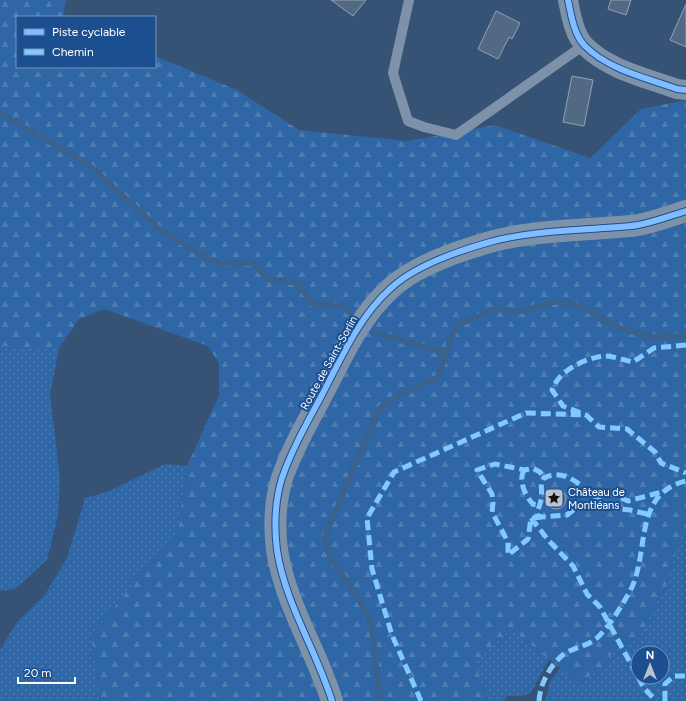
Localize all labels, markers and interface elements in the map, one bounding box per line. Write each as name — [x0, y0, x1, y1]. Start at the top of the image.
legend — [16, 16, 156, 68]
text: Piste cyclable — [52, 25, 126, 39]
text: Chemin — [52, 45, 94, 59]
street label: Route de Saint-Sorlin — [298, 314, 360, 412]
place label: Château de Montléans — [568, 486, 625, 512]
place icon: Château de Montléans — [543, 487, 565, 509]
north arrow — [630, 645, 670, 685]
text: N — [646, 649, 654, 662]
scale bar — [18, 659, 75, 685]
text: 20 m — [24, 666, 52, 680]

